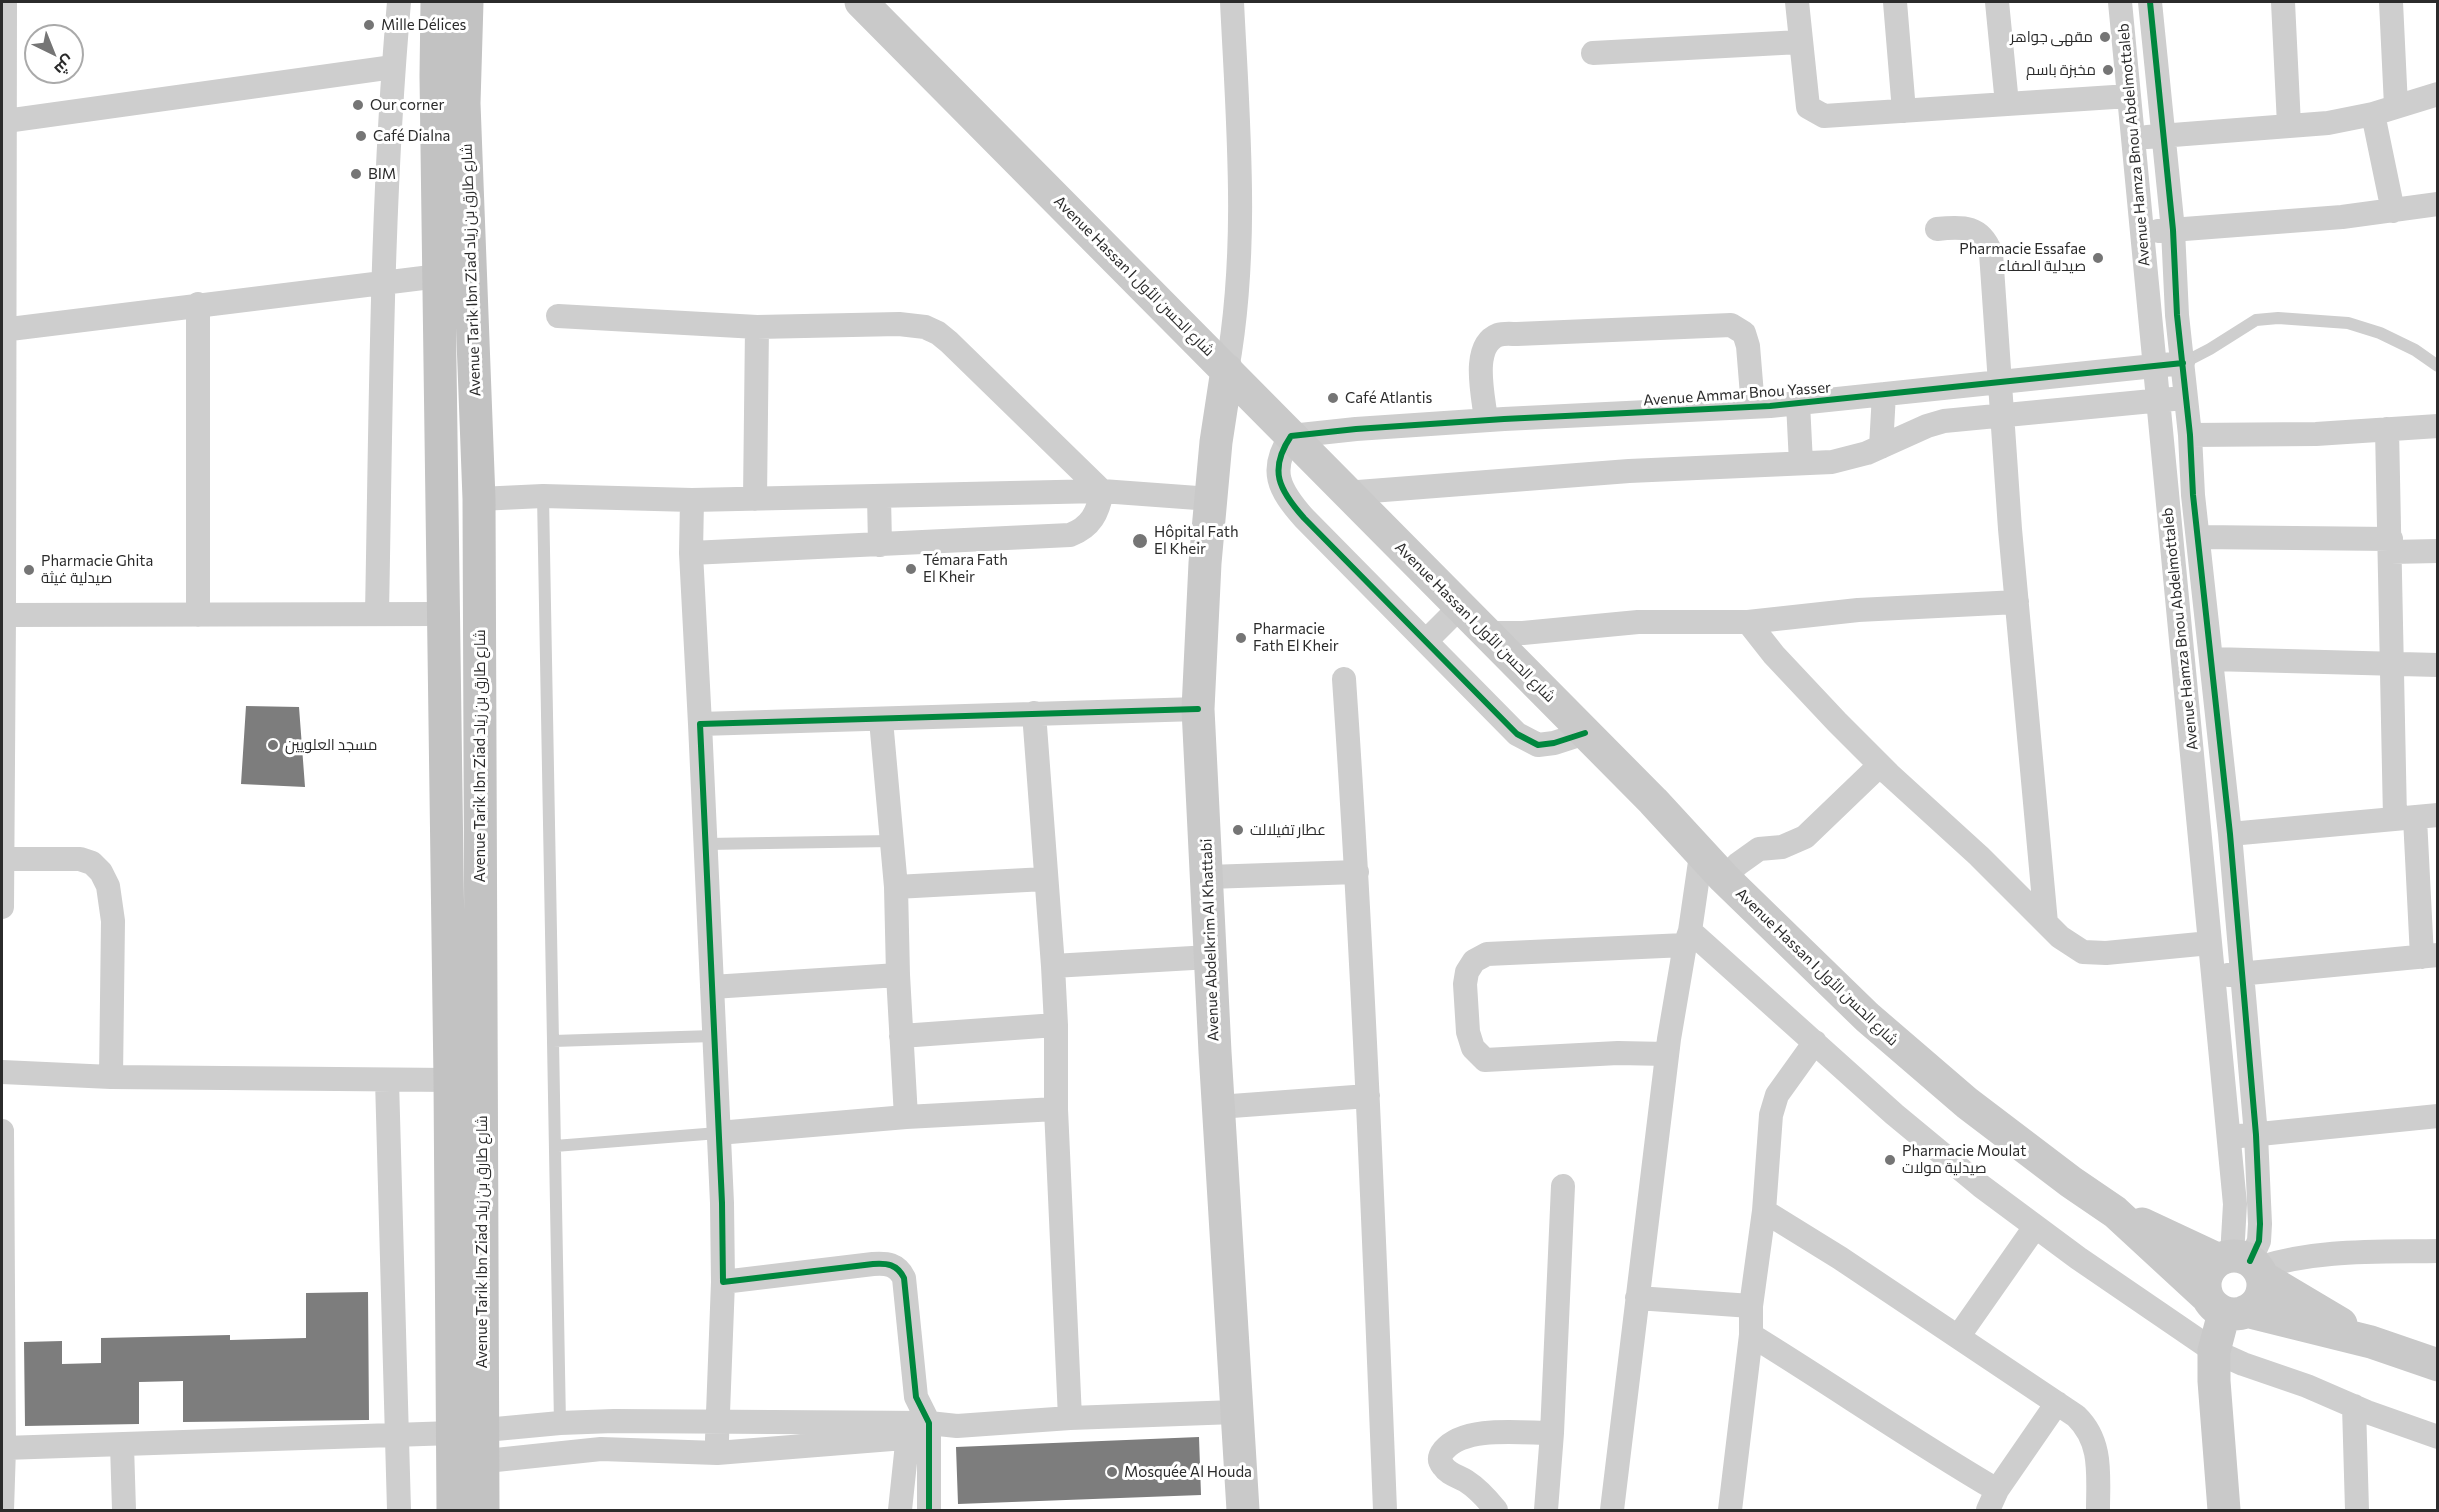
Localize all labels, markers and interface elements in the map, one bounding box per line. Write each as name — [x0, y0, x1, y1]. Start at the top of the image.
place label: Mille Délices — [381, 16, 466, 34]
marker: Mille Délices — [362, 18, 376, 32]
street label: Avenue Hamza Bnou Abdelmottaleb — [2114, 23, 2154, 267]
north arrow — [24, 24, 84, 84]
place label: مقهى جواهر — [2010, 28, 2093, 46]
marker: مقهى جواهر — [2098, 30, 2112, 44]
text: ش — [51, 52, 79, 80]
place label: مخبزة باسم — [2026, 61, 2096, 79]
marker: مخبزة باسم — [2101, 63, 2115, 77]
place label: Our corner — [370, 96, 444, 114]
marker: Our corner — [351, 98, 365, 112]
place label: Café Dialna — [373, 127, 450, 145]
marker: Café Dialna — [354, 129, 368, 143]
street label: Avenue Tarik Ibn Ziad شارع طارق بن زياد — [458, 143, 484, 397]
place label: BIM — [368, 165, 396, 183]
marker: BIM — [349, 167, 363, 181]
street label: Avenue Hassan I شارع الحسن الأول — [1050, 192, 1218, 360]
place label: Pharmacie Essafae صيدلية الصفاء — [1959, 240, 2086, 275]
marker: Pharmacie Essafae صيدلية الصفاء — [2091, 251, 2105, 265]
street label: Avenue Ammar Bnou Yasser — [1642, 378, 1832, 410]
place label: Café Atlantis — [1345, 389, 1432, 407]
marker: Café Atlantis — [1326, 391, 1340, 405]
street label: Avenue Hamza Bnou Abdelmottaleb — [2158, 507, 2202, 751]
place label: Hôpital Fath El Kheir — [1154, 523, 1239, 558]
marker: Hôpital Fath El Kheir — [1131, 532, 1149, 550]
street label: Avenue Hassan I شارع الحسن الأول — [1391, 538, 1559, 706]
place label: Témara Fath El Kheir — [923, 551, 1008, 586]
place label: Pharmacie Ghita صيدلية غيثة — [41, 552, 153, 587]
marker: Témara Fath El Kheir — [904, 562, 918, 576]
marker: Pharmacie Ghita صيدلية غيثة — [22, 563, 36, 577]
place label: Pharmacie Fath El Kheir — [1253, 620, 1339, 655]
street label: Avenue Tarik Ibn Ziad شارع طارق بن زياد — [471, 629, 489, 883]
marker: Pharmacie Fath El Kheir — [1234, 631, 1248, 645]
place label: مسجد العلويين — [285, 736, 377, 754]
marker: مسجد العلويين — [266, 738, 280, 752]
place label: عطار تفيلالت — [1250, 821, 1326, 839]
marker: عطار تفيلالت — [1231, 823, 1245, 837]
street label: Avenue Abdelkrim Al Khattabi — [1197, 838, 1223, 1042]
street label: Avenue Hassan I شارع الحسن الأول — [1732, 884, 1902, 1050]
street label: Avenue Tarik Ibn Ziad شارع طارق بن زياد — [473, 1115, 491, 1369]
place label: Pharmacie Moulat صيدلية مولات — [1902, 1142, 2026, 1177]
marker: Pharmacie Moulat صيدلية مولات — [1883, 1153, 1897, 1167]
place label: Mosquée Al Houda — [1124, 1463, 1252, 1481]
marker: Mosquée Al Houda — [1105, 1465, 1119, 1479]

